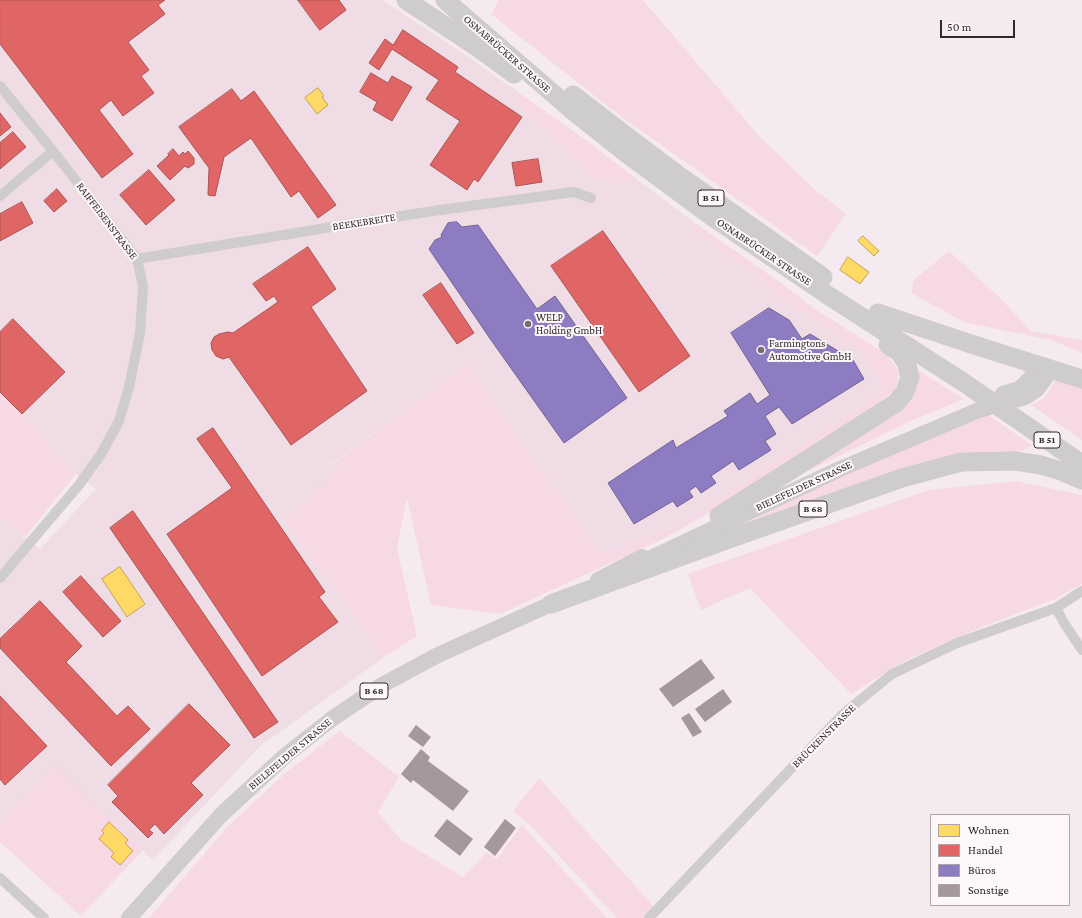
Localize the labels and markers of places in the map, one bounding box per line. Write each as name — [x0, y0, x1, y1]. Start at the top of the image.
place label: WELP Holding GmbH — [536, 311, 602, 337]
marker: WELP Holding GmbH — [523, 319, 533, 329]
place label: Farmingtons Automotive GmbH — [769, 337, 851, 363]
marker: Farmingtons Automotive GmbH — [756, 345, 766, 355]

